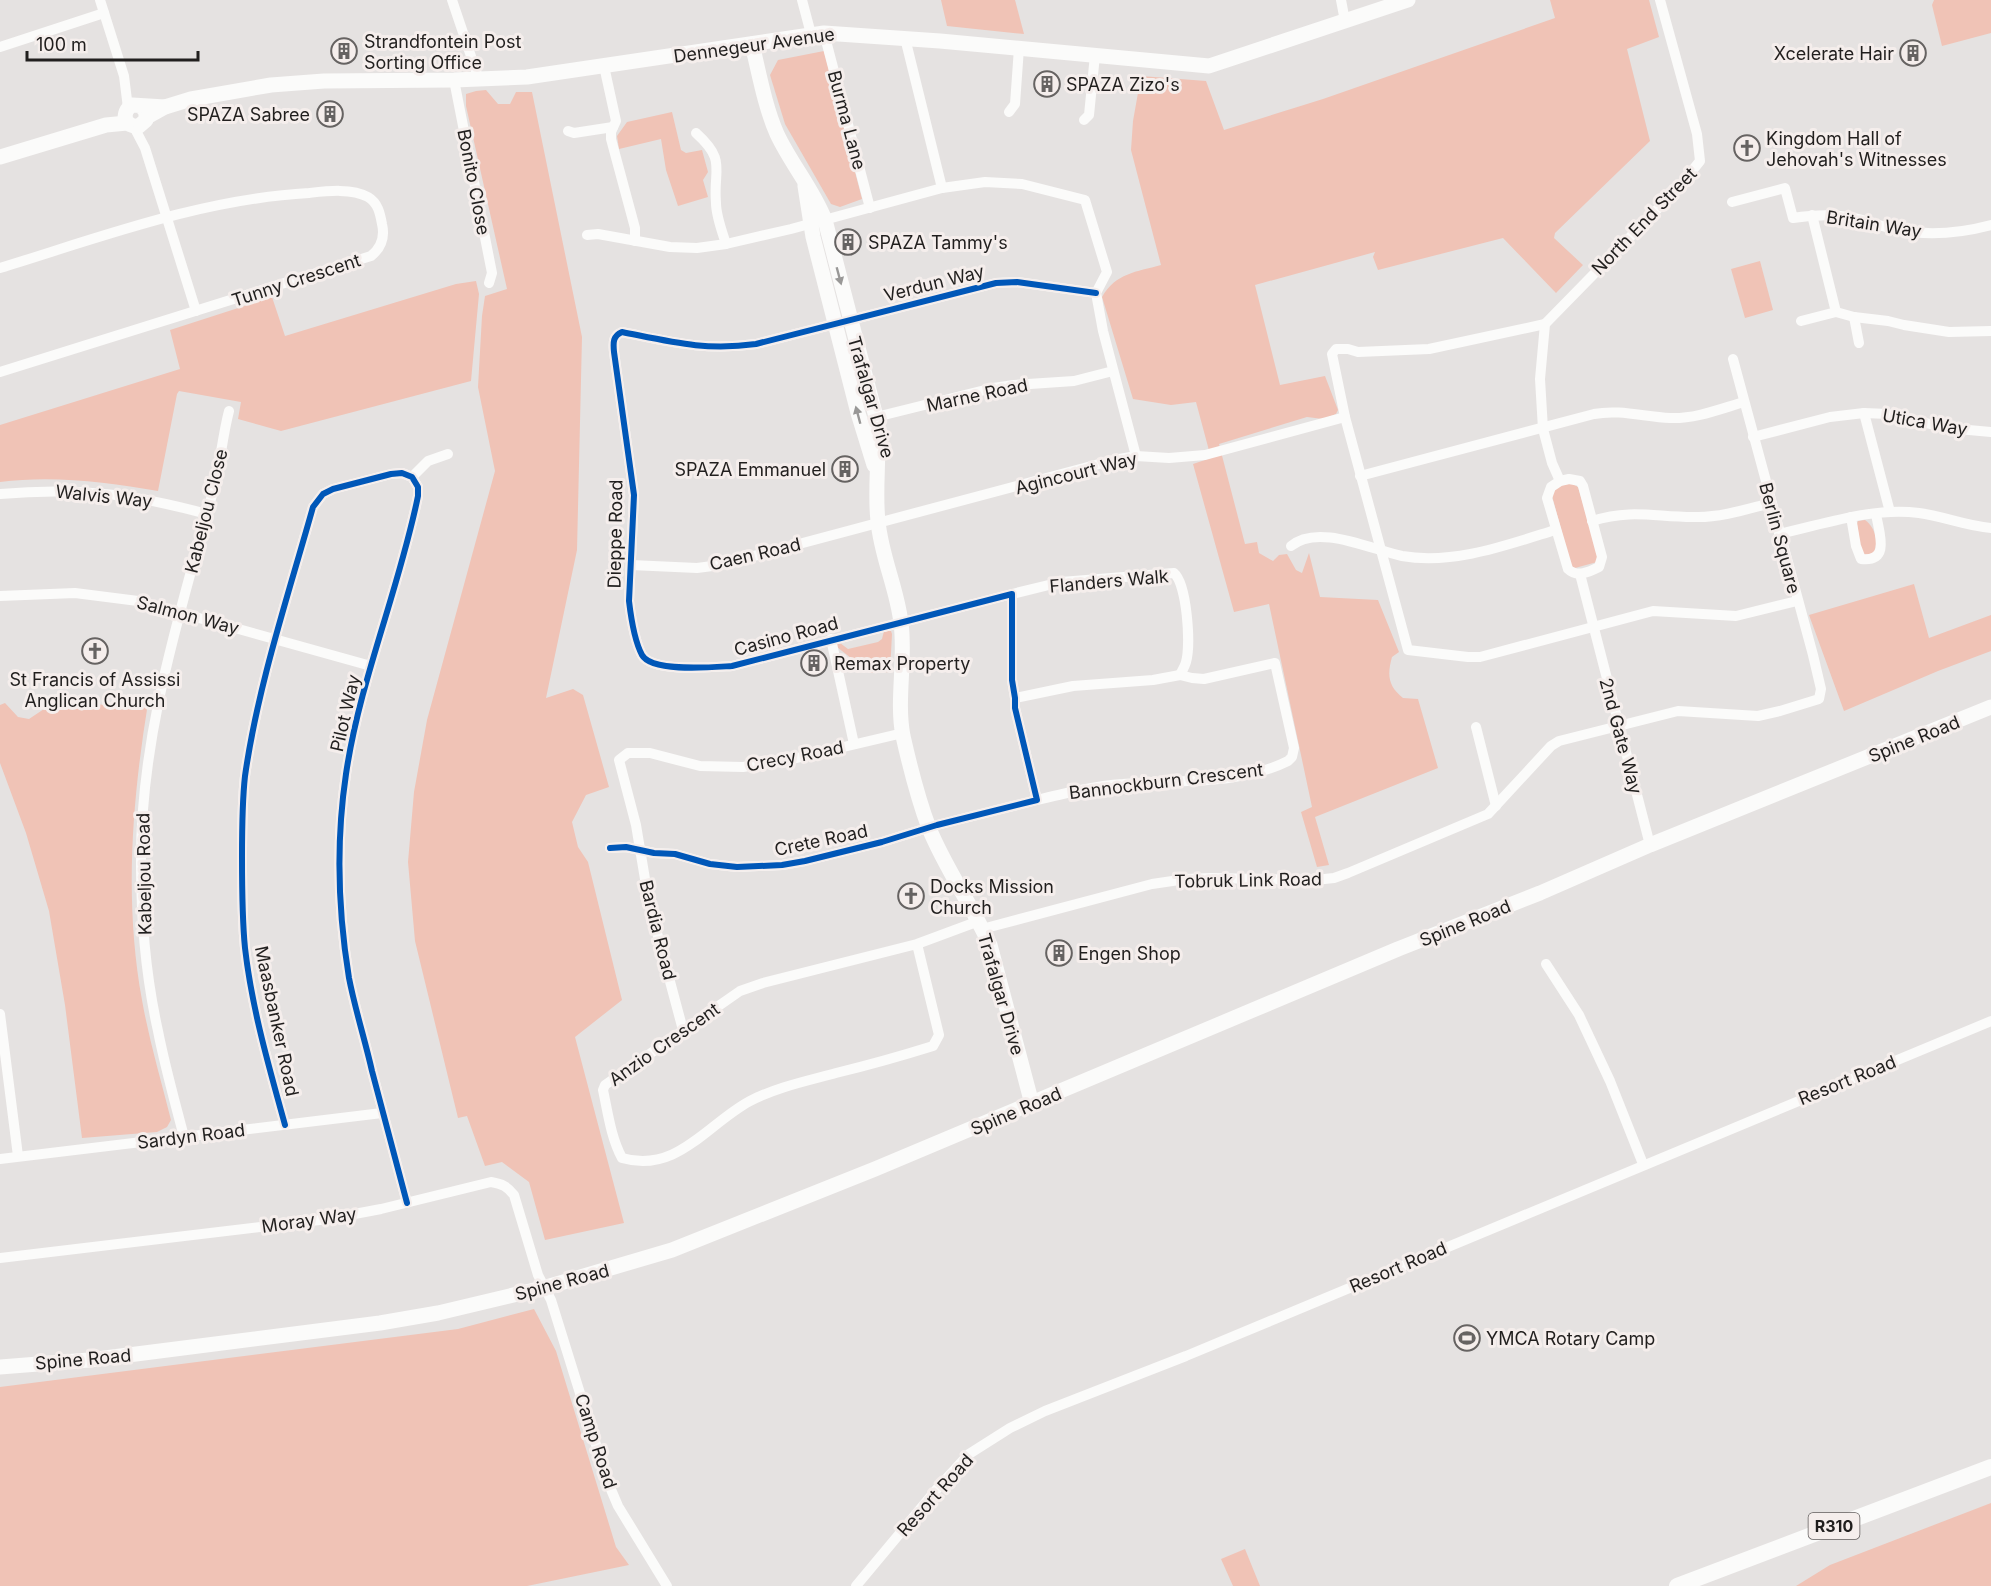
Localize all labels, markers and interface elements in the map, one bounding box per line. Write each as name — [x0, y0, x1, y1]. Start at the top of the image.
street label: Dennegeur Avenue — [672, 23, 836, 67]
scale bar — [27, 24, 198, 62]
place label: Strandfontein Post Sorting Office — [364, 31, 521, 73]
text: 100 m — [36, 34, 87, 55]
building icon: Strandfontein Post Sorting Office — [329, 36, 359, 66]
building icon: Xcelerate Hair — [1898, 38, 1928, 68]
place label: Xcelerate Hair — [1774, 43, 1894, 64]
street label: Burma Lane — [824, 68, 870, 172]
building icon: SPAZA Zizo's — [1032, 69, 1062, 99]
place label: SPAZA Zizo's — [1066, 74, 1180, 95]
building icon: SPAZA Sabree — [315, 99, 345, 129]
place label: SPAZA Sabree — [187, 104, 310, 125]
street label: Bonito Close — [453, 127, 495, 237]
place label: Kingdom Hall of Jehovah's Witnesses — [1766, 128, 1947, 170]
church icon: Kingdom Hall of Jehovah's Witnesses — [1732, 133, 1762, 163]
street label: North End Street — [1587, 163, 1701, 279]
street label: Britain Way — [1825, 206, 1923, 242]
building icon: SPAZA Tammy's — [833, 227, 863, 257]
place label: SPAZA Tammy's — [868, 232, 1008, 253]
street label: Tunny Crescent — [229, 249, 363, 311]
street label: Verdun Way — [882, 260, 986, 306]
one-way arrow — [835, 267, 845, 285]
street label: Trafalgar Drive — [844, 334, 898, 460]
street label: Marne Road — [924, 374, 1030, 416]
street label: Utica Way — [1881, 404, 1969, 440]
one-way arrow — [853, 405, 863, 424]
street label: Kabeljou Close — [180, 447, 232, 575]
street label: Agincourt Way — [1013, 448, 1139, 498]
building icon: SPAZA Emmanuel — [830, 454, 860, 484]
place label: SPAZA Emmanuel — [674, 459, 826, 480]
street label: Dieppe Road — [604, 479, 626, 589]
street label: Walvis Way — [55, 480, 153, 512]
street label: Berlin Square — [1755, 480, 1805, 596]
street label: Caen Road — [707, 533, 803, 575]
street label: Flanders Walk — [1048, 565, 1170, 597]
street label: Salmon Way — [135, 591, 241, 639]
street label: Casino Road — [732, 612, 840, 660]
church icon: St Francis of Assissi Anglican Church — [80, 636, 110, 666]
building icon: Remax Property — [799, 648, 829, 678]
place label: Remax Property — [834, 653, 970, 674]
place label: St Francis of Assissi Anglican Church — [10, 669, 180, 711]
street label: Pilot Way — [326, 672, 364, 754]
street label: 2nd Gate Way — [1595, 676, 1647, 796]
street label: Spine Road — [1865, 711, 1963, 767]
street label: Crecy Road — [745, 736, 845, 776]
street label: Bannockburn Crescent — [1068, 759, 1264, 803]
street label: Kabeljou Road — [132, 813, 156, 935]
street label: Crete Road — [772, 820, 870, 860]
street label: Tobruk Link Road — [1174, 868, 1322, 892]
place label: Docks Mission Church — [930, 876, 1054, 918]
street label: Bardia Road — [635, 878, 681, 982]
church icon: Docks Mission Church — [896, 881, 926, 911]
street label: Spine Road — [1416, 895, 1514, 951]
street label: Trafalgar Drive — [974, 931, 1028, 1057]
building icon: Engen Shop — [1044, 938, 1074, 968]
place label: Engen Shop — [1078, 943, 1181, 964]
street label: Maasbanker Road — [251, 944, 303, 1098]
street label: Anzio Crescent — [605, 998, 723, 1090]
street label: Resort Road — [1795, 1051, 1899, 1109]
street label: Spine Road — [967, 1082, 1065, 1140]
street label: Sardyn Road — [136, 1119, 246, 1153]
street label: Moray Way — [260, 1203, 358, 1237]
street label: Resort Road — [1346, 1237, 1450, 1297]
street label: Spine Road — [513, 1259, 611, 1305]
sports icon: YMCA Rotary Camp — [1452, 1323, 1482, 1353]
place label: YMCA Rotary Camp — [1486, 1328, 1655, 1349]
street label: Spine Road — [34, 1344, 132, 1374]
street label: Camp Road — [571, 1391, 621, 1491]
street label: Resort Road — [893, 1449, 977, 1541]
road number: R310 — [1808, 1513, 1860, 1539]

